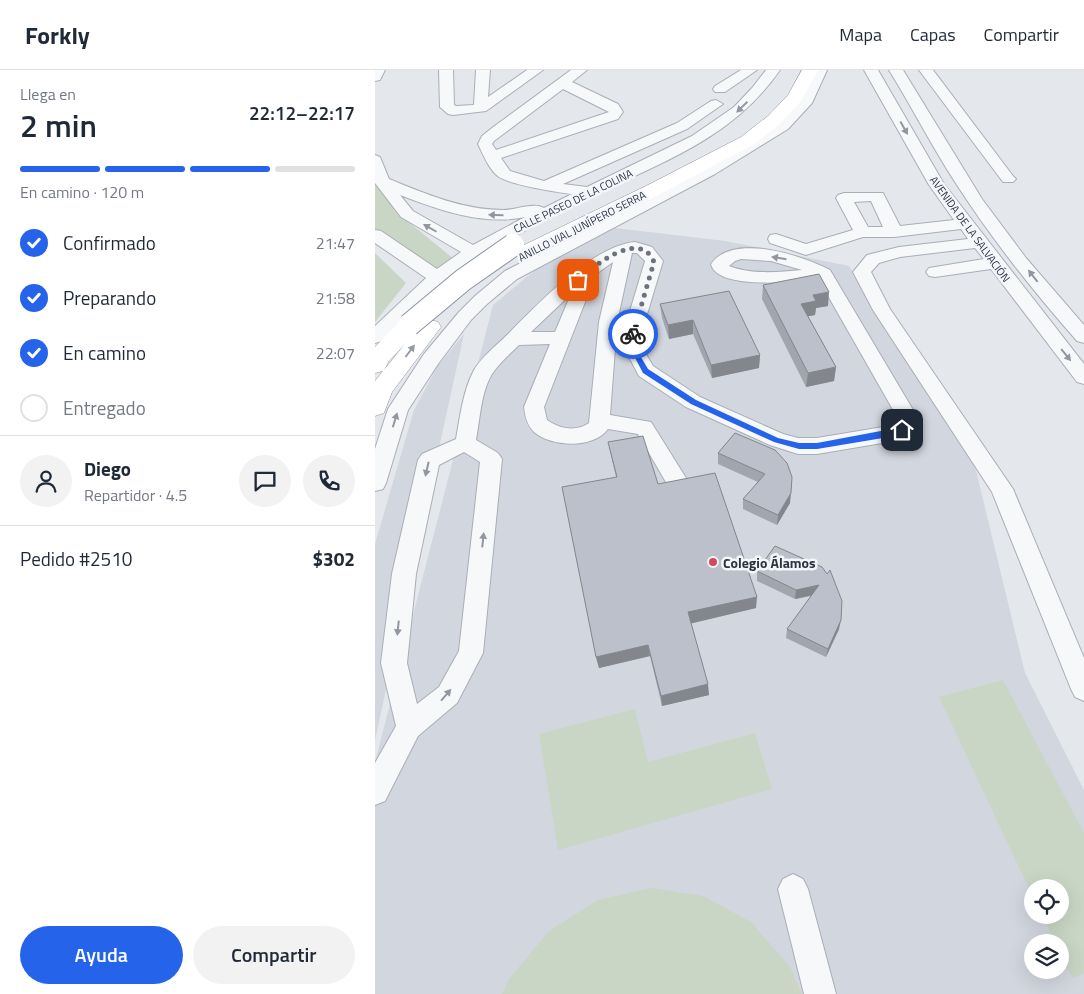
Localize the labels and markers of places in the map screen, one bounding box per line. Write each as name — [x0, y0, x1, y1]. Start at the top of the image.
pin — [557, 259, 599, 301]
pin — [881, 409, 923, 451]
place label: Colegio Álamos — [723, 552, 816, 573]
marker: Colegio Álamos — [707, 556, 719, 568]

